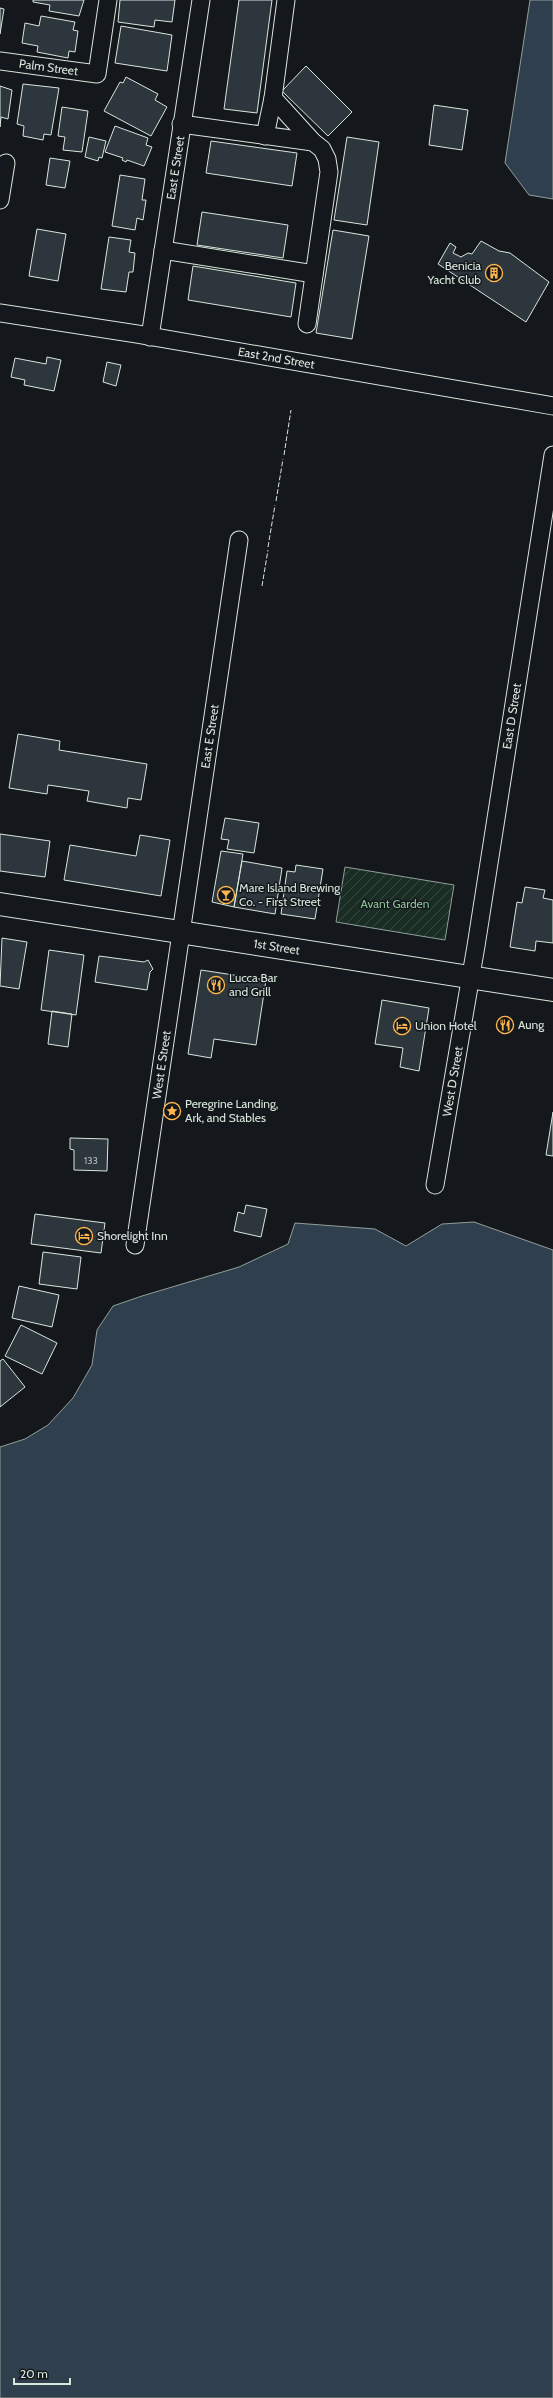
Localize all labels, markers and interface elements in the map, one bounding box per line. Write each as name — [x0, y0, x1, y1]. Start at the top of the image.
street label: Palm Street — [18, 56, 79, 78]
street label: East E Street — [163, 135, 187, 201]
place label: Benicia Yacht Club — [426, 258, 481, 287]
building icon: Benicia Yacht Club — [484, 263, 504, 283]
street label: East 2nd Street — [237, 344, 316, 372]
street label: East D Street — [499, 682, 524, 750]
street label: East E Street — [197, 703, 222, 769]
place label: Mare Island Brewing Co. - First Street — [239, 880, 341, 909]
bar icon: Mare Island Brewing Co. - First Street — [216, 885, 236, 905]
park label: Avant Garden — [361, 896, 430, 911]
street label: 1st Street — [253, 936, 301, 958]
place label: Lucca Bar and Grill — [229, 970, 277, 999]
restaurant icon: Lucca Bar and Grill — [206, 975, 226, 995]
restaurant icon: Aung — [495, 1015, 515, 1035]
hotel icon: Union Hotel — [392, 1016, 412, 1036]
place label: Aung — [518, 1017, 545, 1032]
place label: Union Hotel — [415, 1018, 477, 1033]
street label: West E Street — [149, 1030, 174, 1100]
street label: West D Street — [439, 1045, 466, 1118]
place label: Peregrine Landing, Ark, and Stables — [185, 1096, 278, 1125]
place icon: Peregrine Landing, Ark, and Stables — [162, 1101, 182, 1121]
house number: 133 — [84, 1154, 98, 1167]
hotel icon: Shorelight Inn — [74, 1226, 94, 1246]
place label: Shorelight Inn — [97, 1228, 168, 1243]
scale bar — [14, 2360, 70, 2386]
text: 20 m — [20, 2366, 48, 2381]

